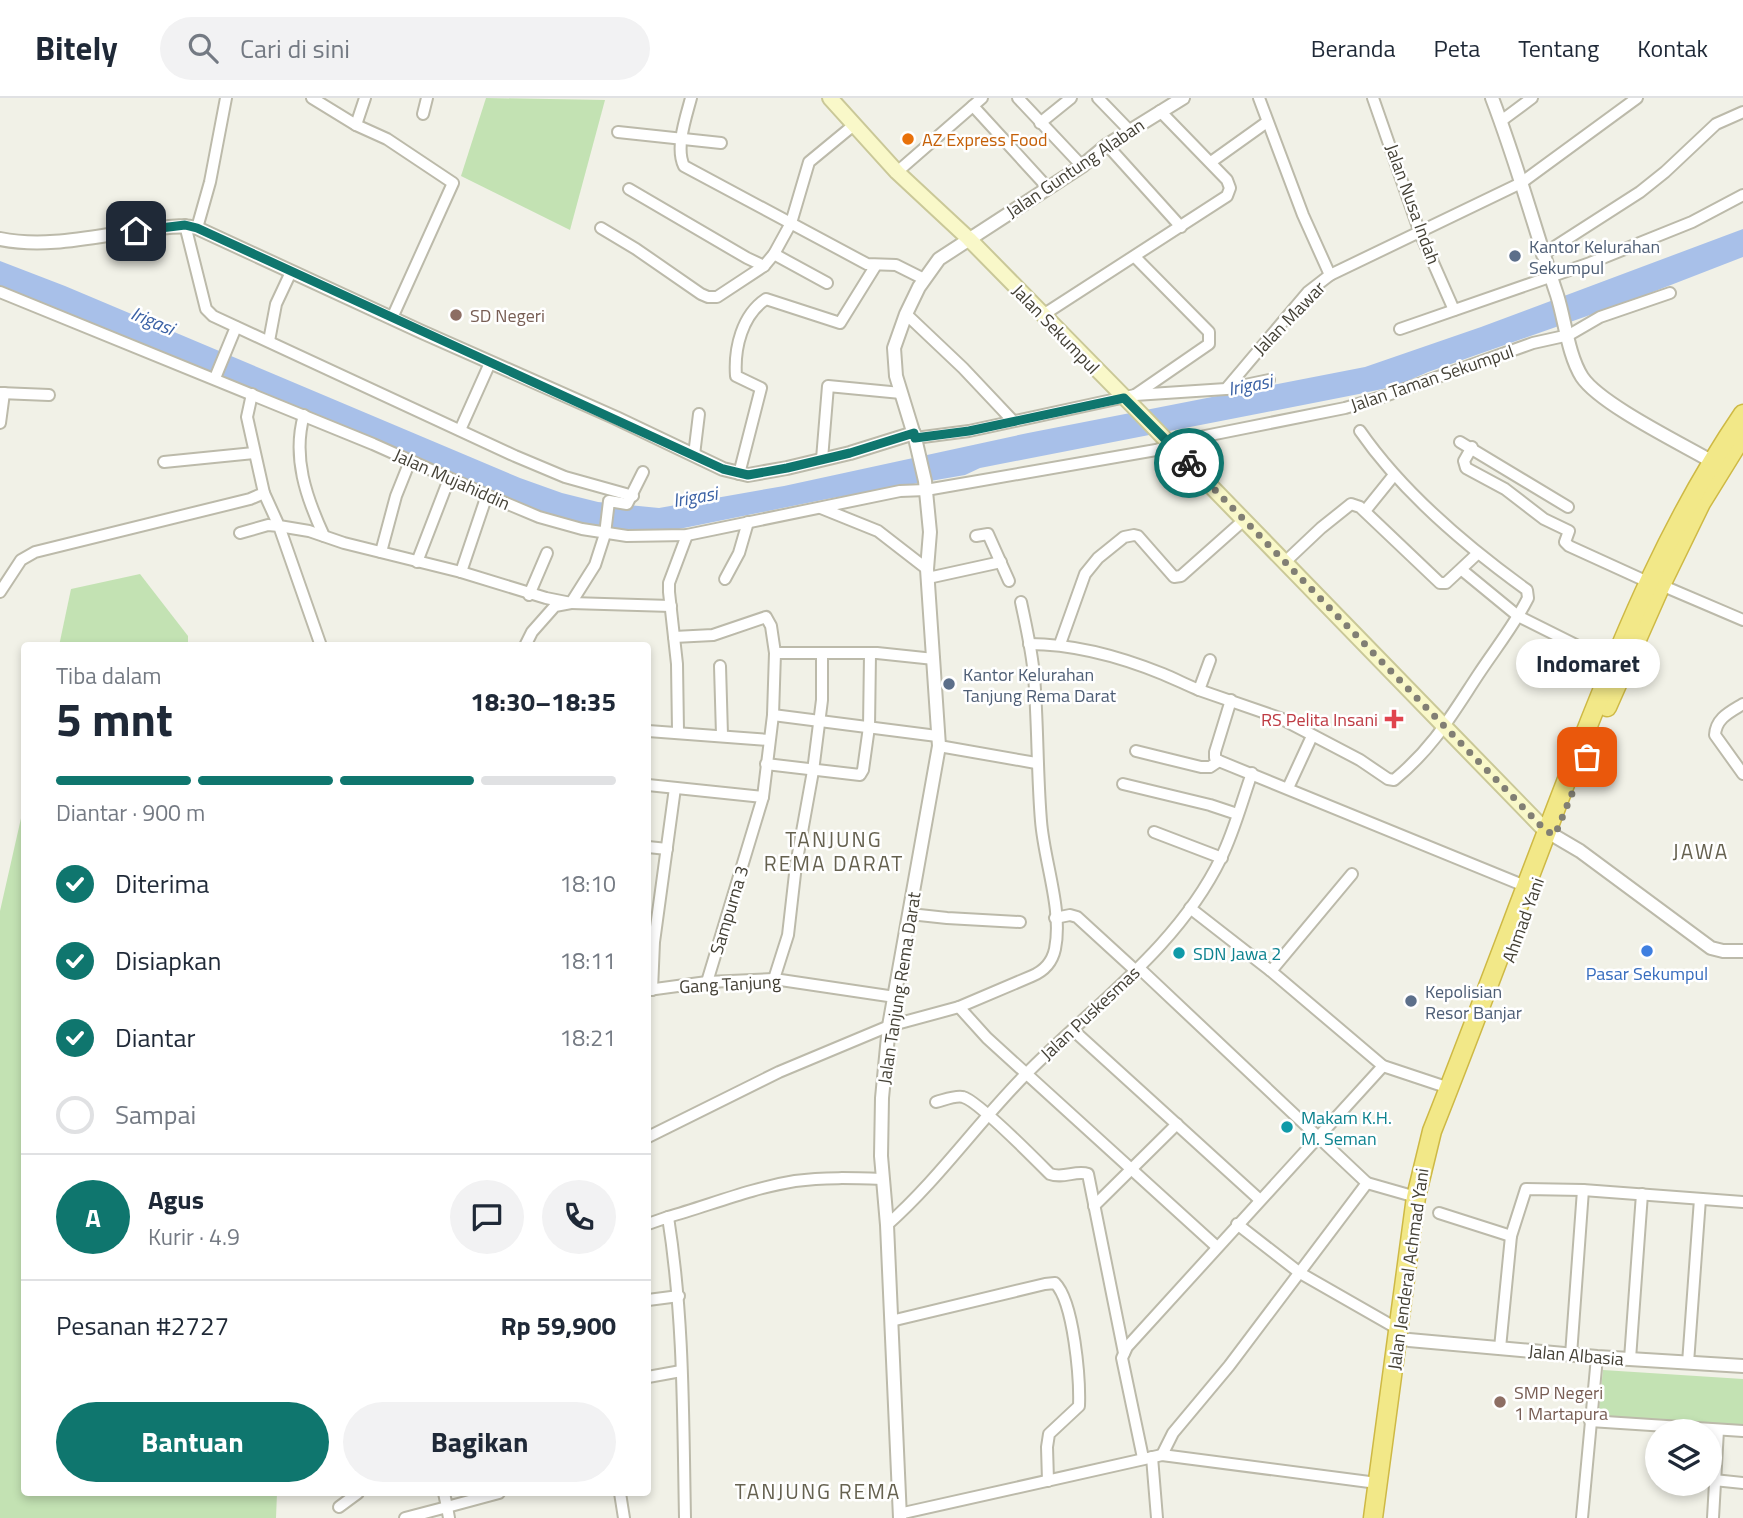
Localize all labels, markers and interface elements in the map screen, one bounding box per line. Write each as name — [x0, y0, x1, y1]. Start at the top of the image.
search box — [160, 17, 650, 80]
text: Bitely — [35, 23, 118, 73]
icon: search — [184, 29, 222, 67]
text: Cari di sini — [240, 29, 350, 68]
text: Beranda — [1311, 30, 1396, 66]
text: Peta — [1434, 30, 1480, 66]
text: Tentang — [1518, 30, 1599, 66]
text: Kontak — [1637, 30, 1708, 66]
street label: Jalan Guntung Alaban — [1000, 111, 1150, 225]
place label: AZ Express Food — [922, 126, 1047, 153]
marker: AZ Express Food — [900, 131, 916, 147]
street label: Jalan Nusa Indah — [1379, 140, 1447, 268]
pin — [106, 201, 166, 261]
icon: home — [117, 212, 155, 250]
place label: Kantor Kelurahan Sekumpul — [1529, 233, 1660, 281]
marker: Kantor Kelurahan Sekumpul — [1507, 248, 1523, 264]
street label: Jalan Mawar — [1247, 275, 1331, 361]
street label: Jalan Sekumpul — [1006, 278, 1106, 380]
water label: Irigasi — [127, 298, 181, 343]
place label: SD Negeri — [470, 302, 545, 329]
marker: SD Negeri — [448, 307, 464, 323]
street label: Jalan Taman Sekumpul — [1347, 337, 1517, 419]
water label: Irigasi — [1225, 365, 1277, 403]
courier — [1154, 428, 1224, 498]
street label: Jalan Mujahiddin — [389, 441, 515, 517]
icon: bike — [1170, 444, 1208, 482]
water label: Irigasi — [670, 477, 722, 514]
callout: Indomaret — [1515, 638, 1659, 687]
text: Indomaret — [1536, 646, 1640, 681]
text: Tiba dalam — [56, 658, 162, 693]
place label: Kantor Kelurahan Tanjung Rema Darat — [963, 661, 1117, 709]
marker: Kantor Kelurahan Tanjung Rema Darat — [941, 676, 957, 692]
text: 18:30–18:35 — [470, 682, 616, 721]
text: 5 mnt — [56, 684, 173, 754]
place label: RS Pelita Insani — [1261, 706, 1378, 733]
marker: RS Pelita Insani — [1384, 709, 1404, 729]
pin — [1557, 727, 1617, 787]
icon: bag — [1568, 738, 1606, 776]
text: Diantar · 900 m — [56, 795, 205, 830]
district label: TANJUNG REMA DARAT — [764, 823, 904, 879]
district label: JAWA — [1673, 835, 1729, 867]
street label: Sampurna 3 — [703, 862, 755, 958]
text: Diterima — [115, 864, 209, 903]
icon: check — [56, 865, 94, 903]
text: 18:10 — [559, 866, 616, 901]
street label: Ahmad Yani — [1495, 874, 1551, 966]
street label: Jalan Tanjung Rema Darat — [870, 889, 928, 1086]
place label: SDN Jawa 2 — [1193, 940, 1281, 967]
text: Disiapkan — [115, 941, 221, 980]
icon: check — [56, 942, 94, 980]
text: 18:11 — [559, 943, 616, 978]
marker: Pasar Sekumpul — [1639, 943, 1655, 959]
marker: SDN Jawa 2 — [1171, 945, 1187, 961]
street label: Jalan Puskesmas — [1034, 960, 1146, 1066]
place label: Pasar Sekumpul — [1586, 960, 1708, 987]
street label: Gang Tanjung — [678, 968, 782, 1000]
place label: Kepolisian Resor Banjar — [1425, 978, 1522, 1026]
marker: Kepolisian Resor Banjar — [1403, 993, 1419, 1009]
text: Diantar — [115, 1018, 196, 1057]
icon: check — [56, 1019, 94, 1057]
text: 18:21 — [559, 1020, 616, 1055]
text: Sampai — [115, 1095, 196, 1134]
place label: Makam K.H. M. Seman — [1301, 1104, 1392, 1152]
marker: Makam K.H. M. Seman — [1279, 1119, 1295, 1135]
street label: Jalan Jenderal Achmad Yani — [1380, 1166, 1436, 1372]
text: Agus — [148, 1180, 204, 1219]
button: chat — [450, 1180, 524, 1254]
button: phone — [542, 1180, 616, 1254]
text: A — [85, 1198, 101, 1237]
text: Kurir · 4.9 — [148, 1219, 240, 1254]
text: Pesanan #2727 — [56, 1306, 229, 1345]
text: Rp 59,900 — [500, 1306, 616, 1345]
street label: Jalan Albasia — [1527, 1337, 1625, 1373]
place label: SMP Negeri 1 Martapura — [1514, 1379, 1608, 1427]
marker: SMP Negeri 1 Martapura — [1492, 1394, 1508, 1410]
button: Bantuan — [56, 1402, 329, 1482]
button: Bagikan — [343, 1402, 616, 1482]
map controls — [1645, 1419, 1722, 1496]
button: layers — [1645, 1419, 1722, 1496]
district label: TANJUNG REMA — [735, 1475, 901, 1507]

